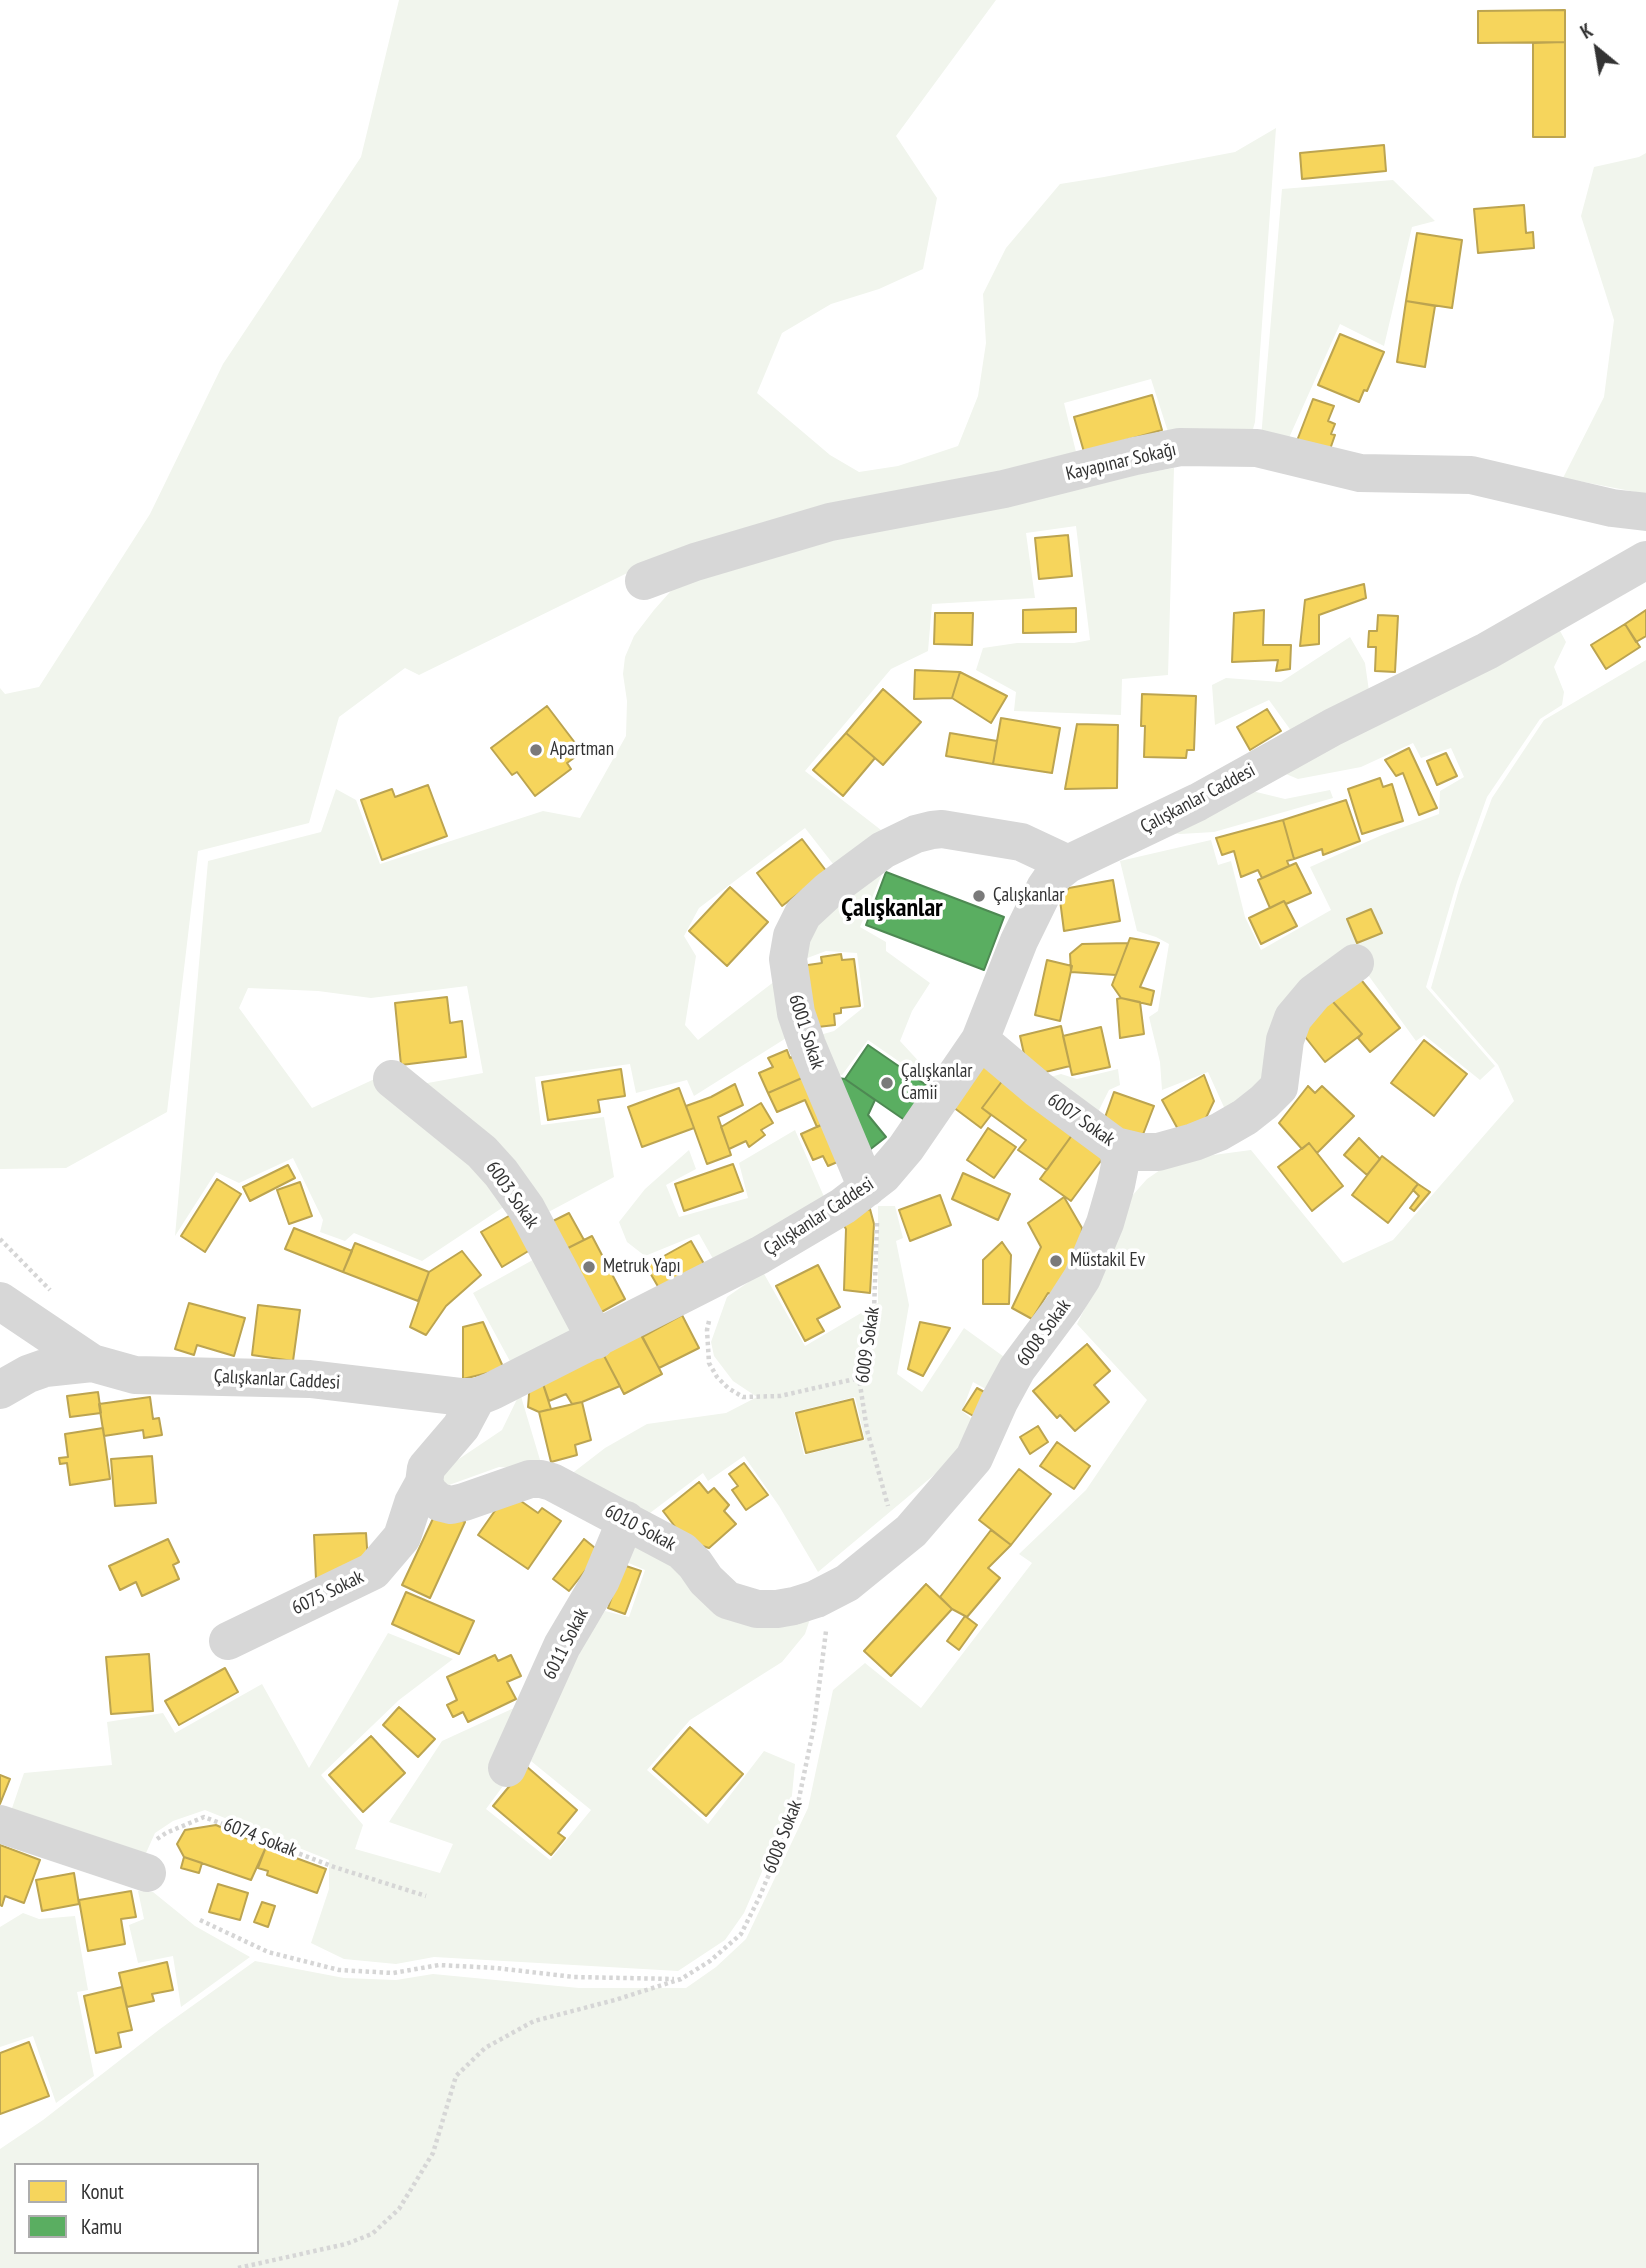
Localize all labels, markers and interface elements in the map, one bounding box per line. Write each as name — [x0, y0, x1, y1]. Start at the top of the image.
north arrow — [1562, 14, 1632, 84]
text: K — [1576, 18, 1597, 44]
street label: Kayapınar Sokağı — [1064, 438, 1178, 486]
place label: Apartman — [550, 739, 614, 761]
marker: Apartman — [528, 742, 544, 758]
street label: Çalışkanlar Caddesi — [1137, 759, 1259, 839]
place label: Çalışkanlar — [993, 885, 1065, 907]
marker: Çalışkanlar — [971, 888, 987, 904]
district label: Çalışkanlar — [841, 893, 943, 925]
street label: 6001 Sokak — [783, 992, 829, 1072]
place label: Çalışkanlar Camii — [901, 1061, 973, 1105]
marker: Çalışkanlar Camii — [879, 1075, 895, 1091]
street label: 6007 Sokak — [1043, 1089, 1119, 1151]
street label: 6003 Sokak — [481, 1157, 543, 1233]
street label: Çalışkanlar Caddesi — [760, 1173, 878, 1261]
place label: Müstakil Ev — [1070, 1250, 1145, 1272]
marker: Müstakil Ev — [1048, 1253, 1064, 1269]
place label: Metruk Yapı — [603, 1256, 681, 1278]
marker: Metruk Yapı — [581, 1259, 597, 1275]
street label: 6008 Sokak — [1012, 1295, 1076, 1371]
street label: 6009 Sokak — [851, 1305, 885, 1385]
street label: Çalışkanlar Caddesi — [213, 1365, 341, 1395]
street label: 6010 Sokak — [601, 1500, 679, 1556]
street label: 6075 Sokak — [288, 1566, 368, 1620]
street label: 6011 Sokak — [538, 1605, 594, 1683]
street label: 6008 Sokak — [759, 1797, 807, 1877]
street label: 6074 Sokak — [220, 1814, 300, 1862]
legend — [14, 2163, 259, 2254]
text: Konut — [81, 2178, 124, 2205]
text: Kamu — [81, 2213, 122, 2240]

